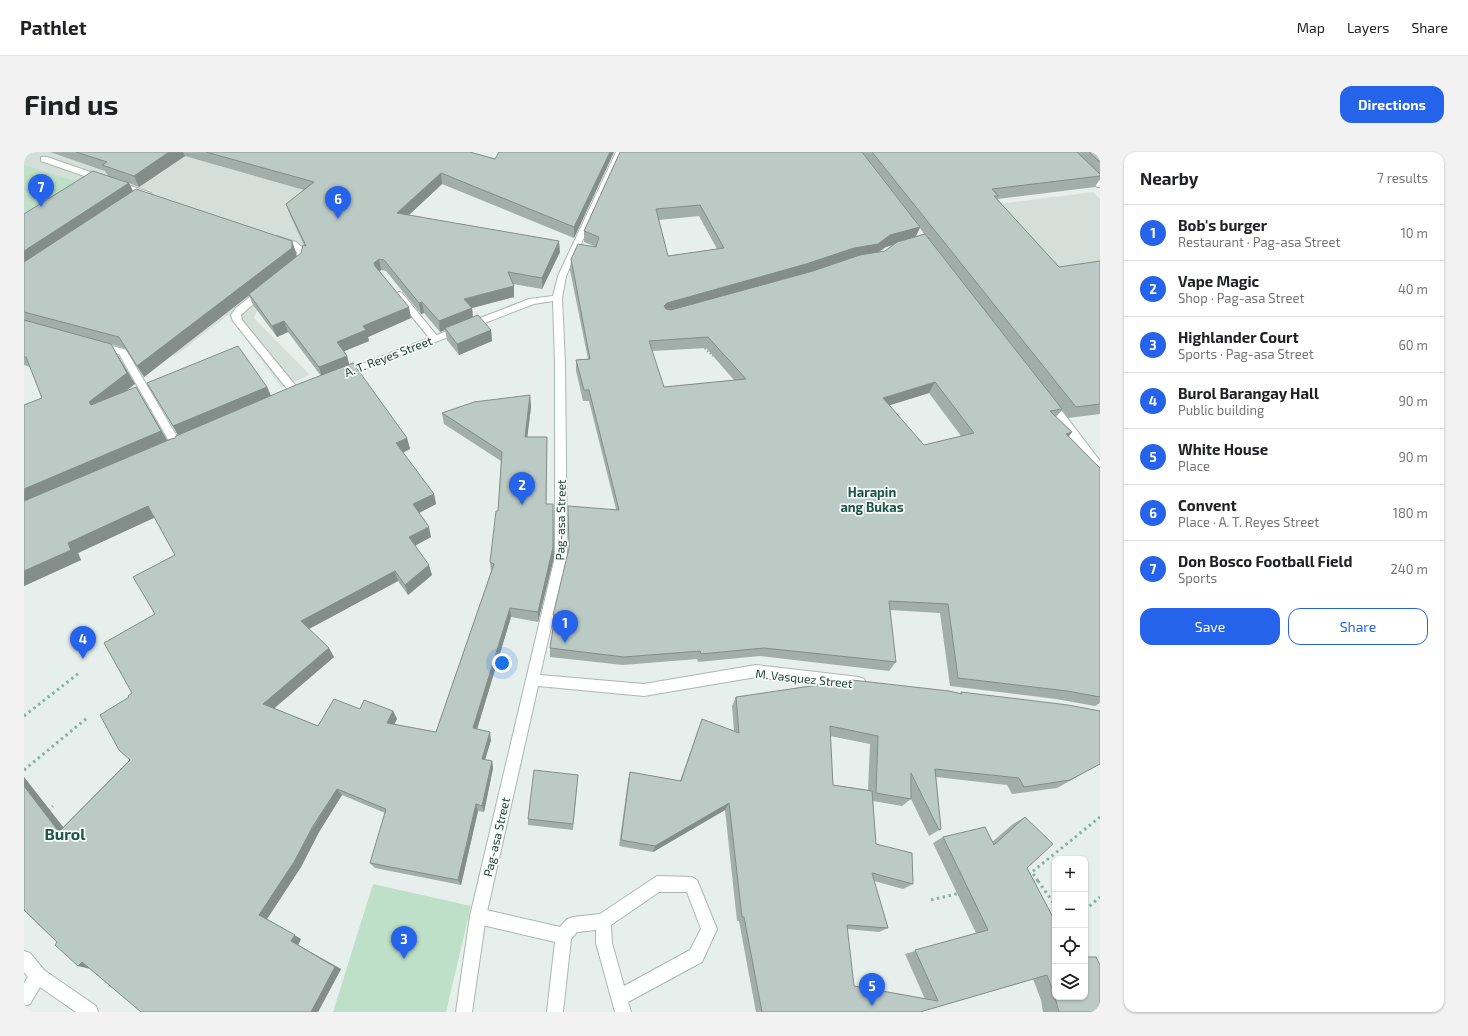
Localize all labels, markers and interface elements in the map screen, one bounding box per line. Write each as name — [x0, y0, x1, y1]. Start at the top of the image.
text: Pathlet — [20, 16, 86, 39]
text: Map — [1297, 19, 1325, 36]
text: Layers — [1347, 19, 1389, 36]
text: Share — [1411, 19, 1448, 36]
button: Directions — [1340, 86, 1444, 123]
text: Find us — [24, 87, 118, 121]
text: Nearby — [1140, 168, 1198, 188]
text: 7 results — [1377, 170, 1428, 186]
pin: 7 — [28, 174, 54, 207]
pin: 6 — [325, 186, 351, 219]
text: Bob's burger — [1178, 216, 1267, 234]
text: 1 — [1150, 225, 1156, 241]
text: 10 m — [1401, 225, 1428, 241]
text: Restaurant · Pag-asa Street — [1178, 234, 1341, 250]
text: Vape Magic — [1178, 272, 1259, 290]
text: 2 — [1149, 281, 1157, 297]
text: 40 m — [1398, 281, 1428, 297]
text: Shop · Pag-asa Street — [1178, 290, 1304, 306]
text: Highlander Court — [1178, 328, 1299, 346]
street label: A. T. Reyes Street — [342, 333, 434, 379]
text: 3 — [1149, 337, 1157, 353]
text: 60 m — [1398, 337, 1428, 353]
text: Sports · Pag-asa Street — [1178, 346, 1314, 362]
text: Burol Barangay Hall — [1178, 384, 1319, 402]
text: 4 — [1149, 393, 1157, 409]
text: 90 m — [1398, 393, 1428, 409]
text: Public building — [1178, 402, 1264, 418]
text: White House — [1178, 440, 1268, 458]
text: 5 — [1149, 449, 1157, 465]
text: 90 m — [1398, 449, 1428, 465]
text: Place — [1178, 458, 1210, 474]
pin: 2 — [509, 472, 535, 505]
street label: Pag-asa Street — [552, 479, 568, 561]
district label: Harapin ang Bukas — [840, 484, 904, 515]
text: Convent — [1178, 496, 1237, 514]
text: 6 — [1149, 505, 1157, 521]
text: 180 m — [1393, 505, 1428, 521]
text: Place · A. T. Reyes Street — [1178, 514, 1319, 530]
text: Don Bosco Football Field — [1178, 552, 1352, 570]
text: 7 — [1150, 561, 1156, 577]
text: 240 m — [1391, 561, 1428, 577]
text: Sports — [1178, 570, 1217, 586]
button: Save — [1140, 608, 1280, 645]
button: Share — [1288, 608, 1428, 645]
pin: 1 — [552, 610, 578, 643]
pin: 4 — [70, 626, 96, 659]
your location — [492, 653, 512, 673]
street label: M. Vasquez Street — [755, 666, 854, 690]
street label: Pag-asa Street — [480, 796, 512, 878]
district label: Burol — [44, 824, 86, 843]
map controls — [1052, 856, 1088, 1000]
button: + — [1052, 856, 1088, 892]
button: − — [1052, 892, 1088, 928]
pin: 3 — [391, 926, 417, 959]
button: locate — [1052, 928, 1088, 964]
button: layers — [1052, 964, 1088, 1000]
pin: 5 — [859, 973, 885, 1006]

